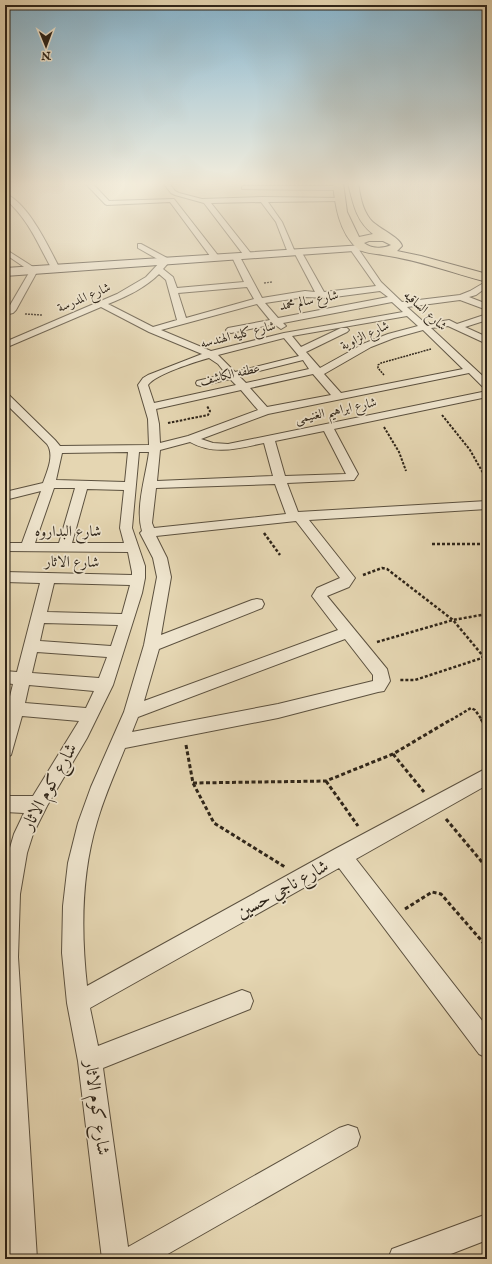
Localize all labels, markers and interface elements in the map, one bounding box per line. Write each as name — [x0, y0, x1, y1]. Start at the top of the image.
north arrow — [26, 26, 66, 66]
text: N — [41, 48, 52, 62]
street label: شارع المدرسة — [55, 279, 114, 319]
street label: شارع سالم محمد — [278, 287, 340, 317]
street label: شارع الساقيه — [398, 287, 450, 336]
street label: شارع كليه الهندسه — [199, 317, 278, 354]
street label: شارع الزاوية — [338, 317, 393, 356]
street label: عطفه الكاشف — [198, 360, 262, 390]
street label: شارع ابراهيم الغنيمى — [294, 394, 379, 432]
street label: شارع البداروه — [35, 522, 101, 544]
street label: شارع الاثار — [43, 552, 99, 575]
street label: شارع كوم الاثار — [16, 740, 86, 838]
street label: شارع ناجي حسين — [233, 855, 334, 927]
street label: شارع كوم الاثار — [75, 1057, 114, 1157]

